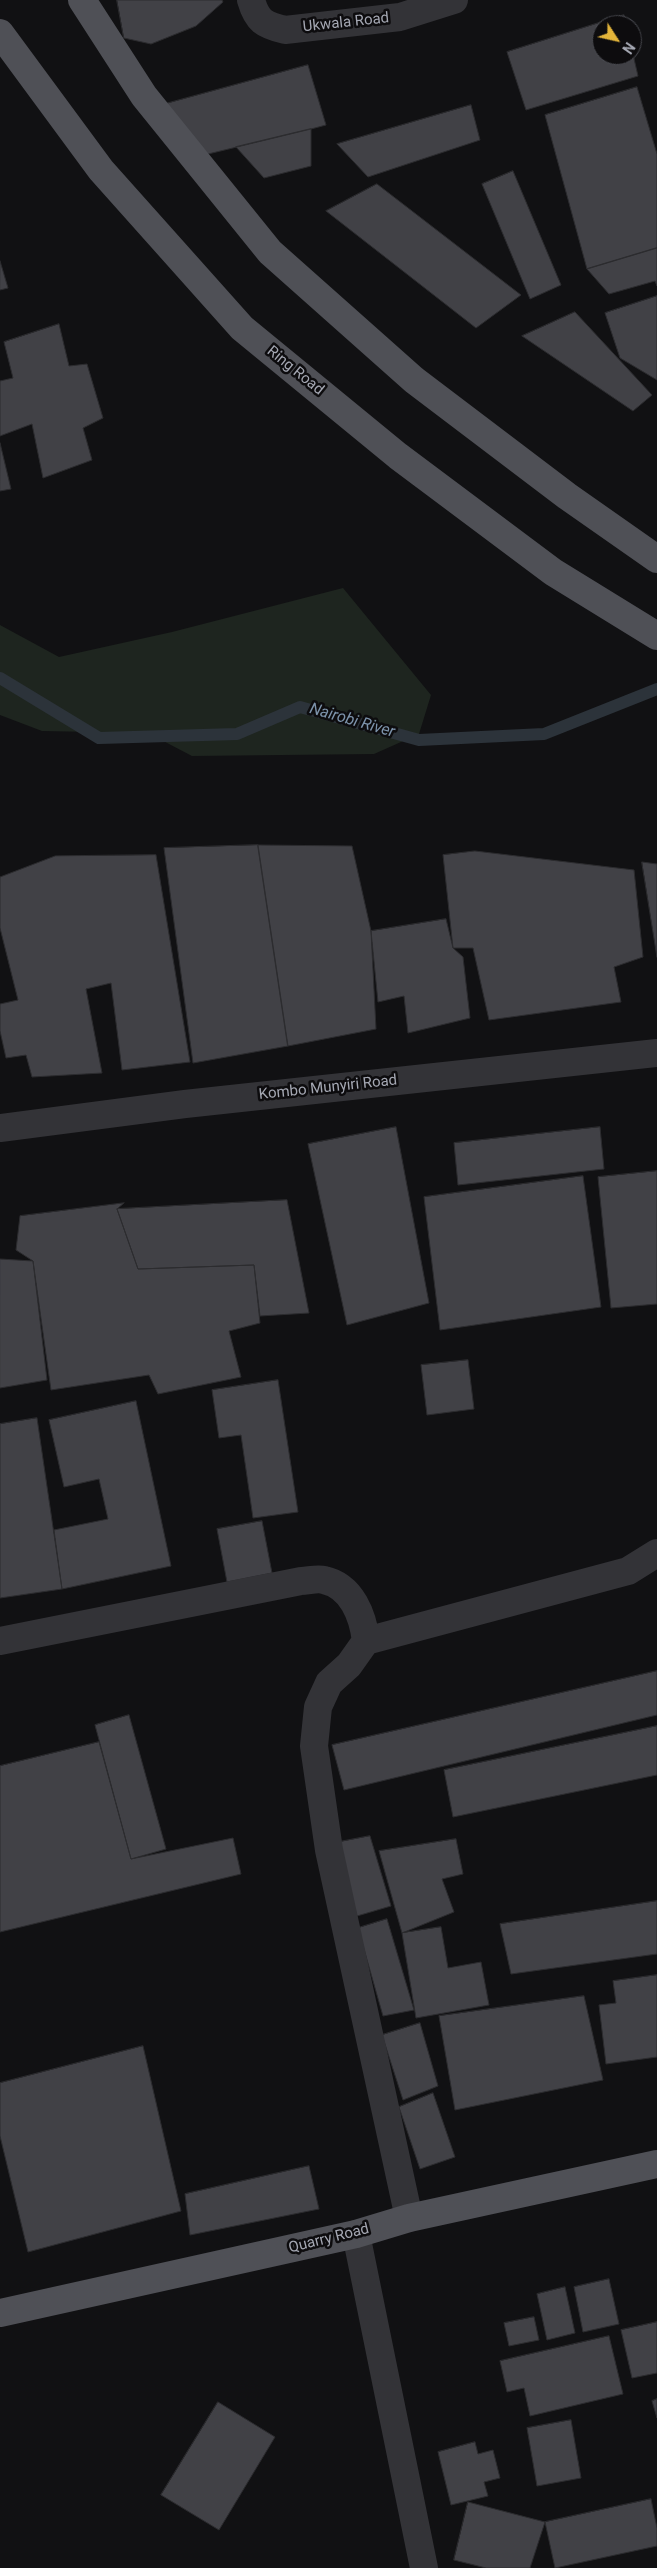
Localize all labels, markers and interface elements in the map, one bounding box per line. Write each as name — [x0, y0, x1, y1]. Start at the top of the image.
street label: Ukwala Road — [302, 10, 390, 36]
north arrow — [592, 15, 642, 65]
text: N — [619, 39, 638, 57]
street label: Ring Road — [263, 343, 327, 399]
water label: Nairobi River — [307, 700, 397, 742]
street label: Kombo Munyiri Road — [258, 1072, 398, 1104]
street label: Quarry Road — [287, 2220, 371, 2258]

